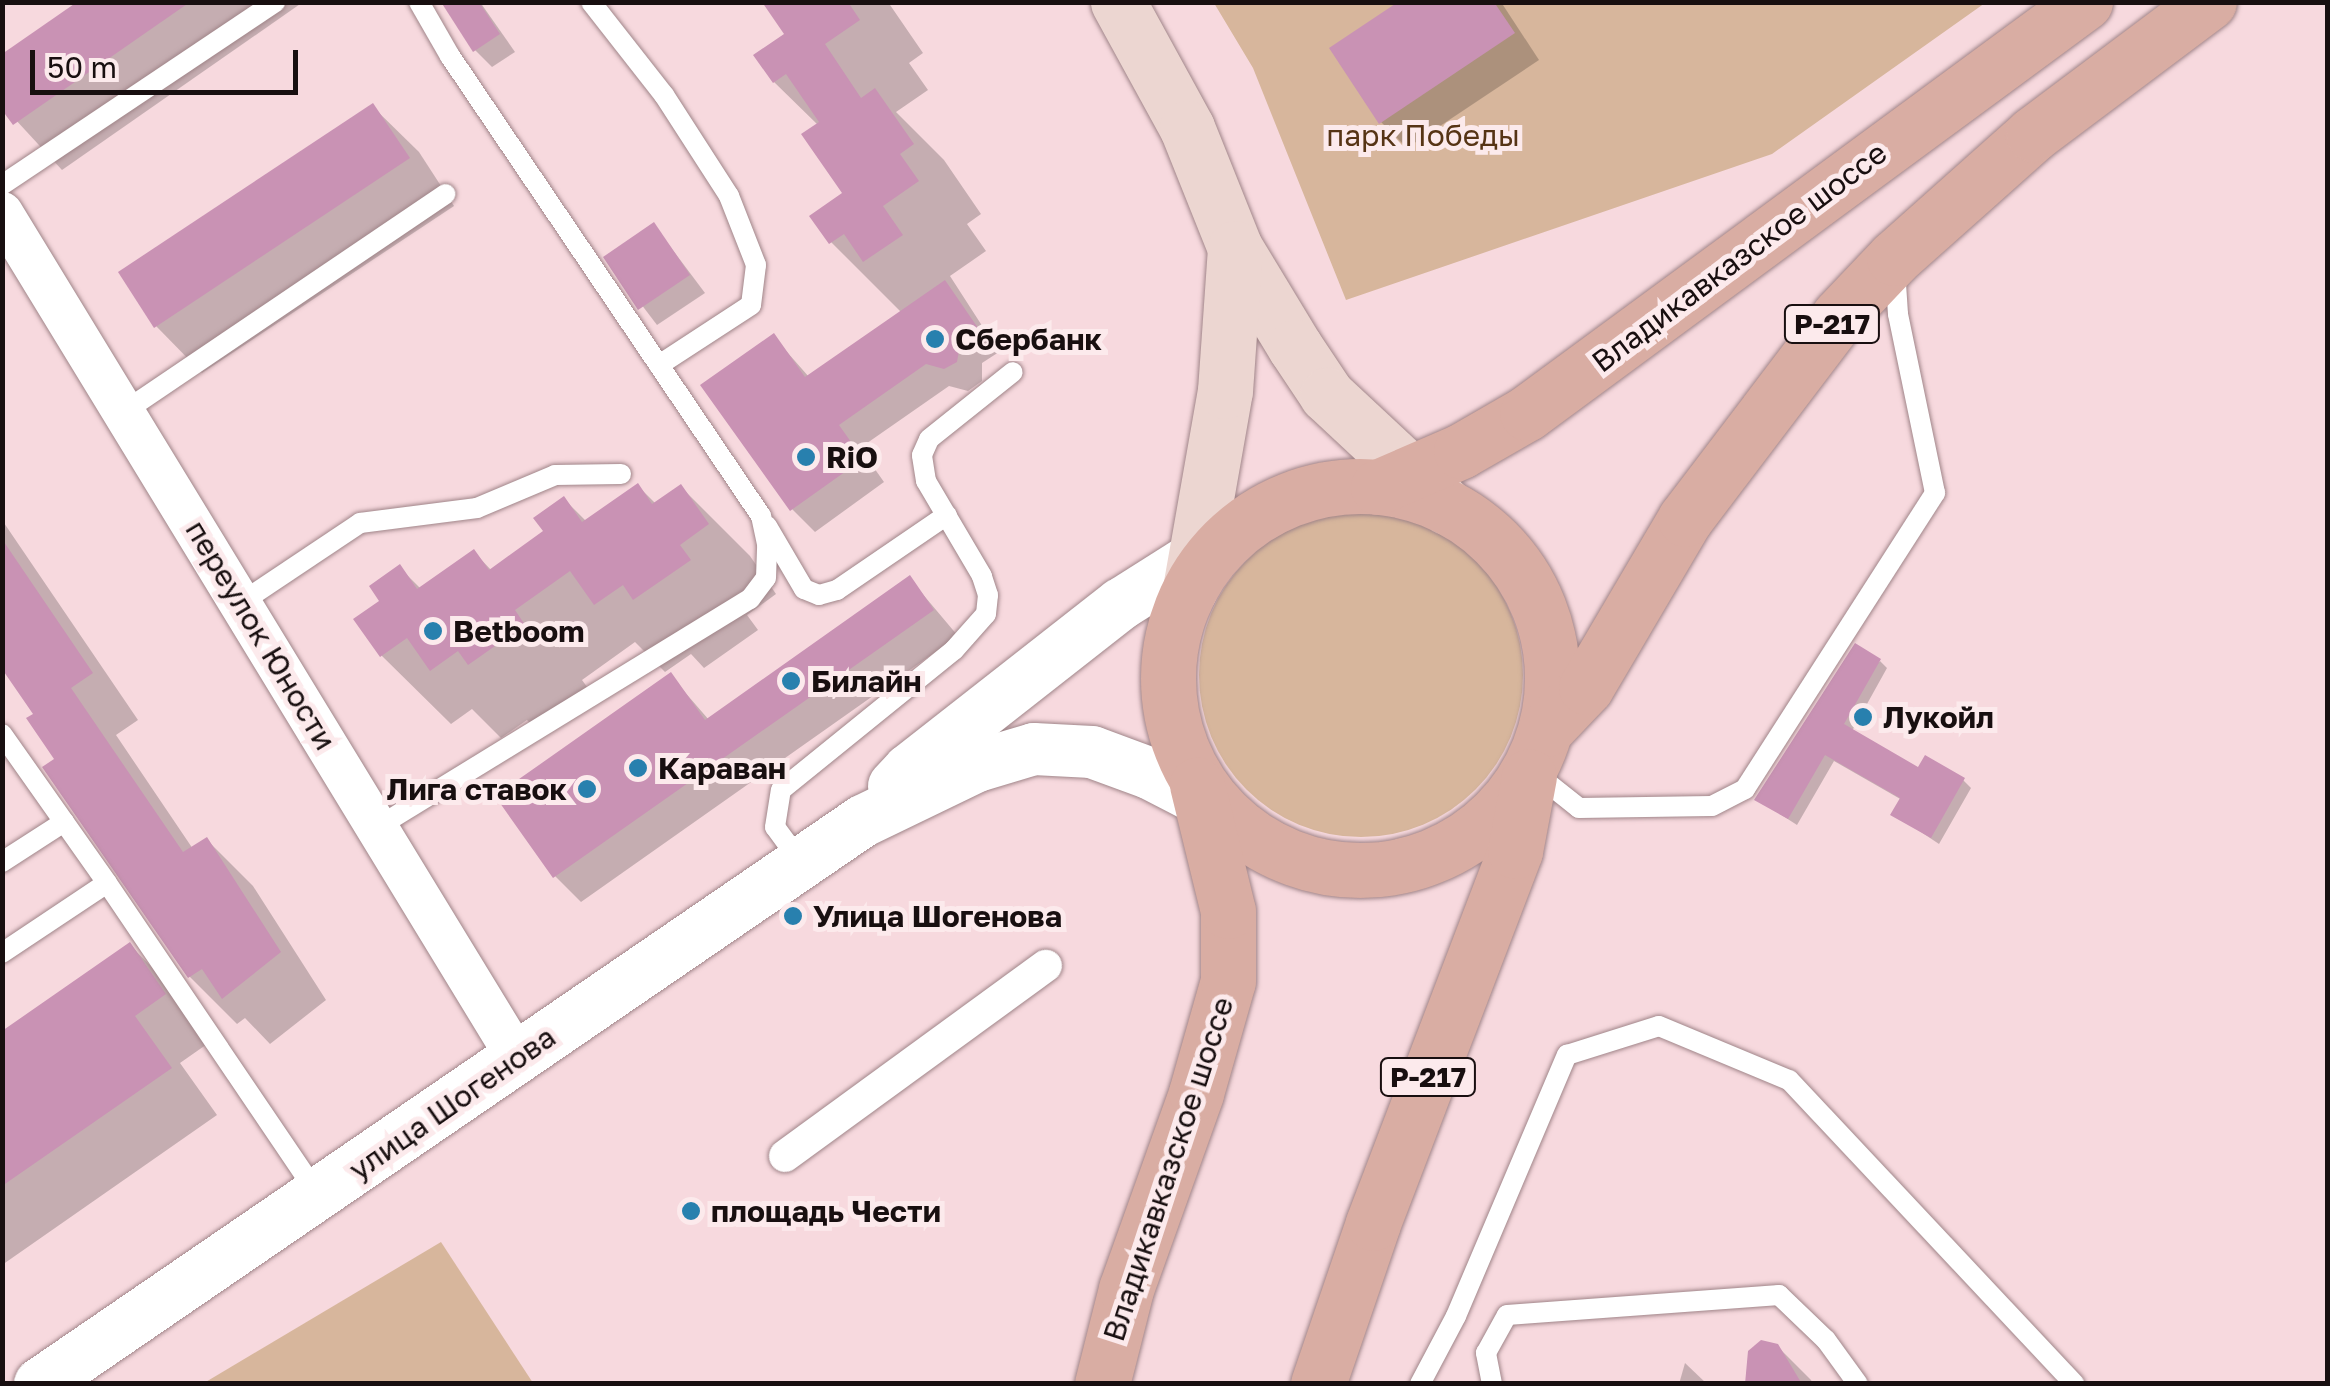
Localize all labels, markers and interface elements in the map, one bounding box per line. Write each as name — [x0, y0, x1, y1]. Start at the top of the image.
scale bar — [35, 30, 302, 92]
text: 50 m — [47, 49, 117, 85]
park label: парк Победы — [1326, 117, 1520, 153]
street label: Владикавказское шоссе — [1585, 134, 1893, 380]
road number: Р-217 — [1782, 301, 1882, 347]
place label: Сбербанк — [955, 321, 1102, 357]
marker: Сбербанк — [924, 328, 946, 350]
place label: RiO — [826, 439, 878, 475]
marker: RiO — [795, 446, 817, 468]
street label: переулок Юности — [178, 514, 344, 756]
place label: Betboom — [453, 613, 584, 649]
marker: Betboom — [422, 620, 444, 642]
place label: Билайн — [811, 663, 922, 699]
marker: Билайн — [780, 670, 802, 692]
place label: Лукойл — [1883, 699, 1994, 735]
marker: Лукойл — [1852, 706, 1874, 728]
place label: Караван — [658, 750, 786, 786]
marker: Караван — [627, 757, 649, 779]
place label: Лига ставок — [387, 771, 567, 807]
marker: Лига ставок — [576, 778, 598, 800]
place label: Улица Шогенова — [813, 898, 1062, 934]
marker: Улица Шогенова — [782, 905, 804, 927]
street label: Владикавказское шоссе — [1095, 992, 1241, 1346]
street label: улица Шогенова — [342, 1018, 562, 1188]
road number: Р-217 — [1378, 1054, 1478, 1100]
place label: площадь Чести — [711, 1193, 941, 1229]
marker: площадь Чести — [680, 1200, 702, 1222]

